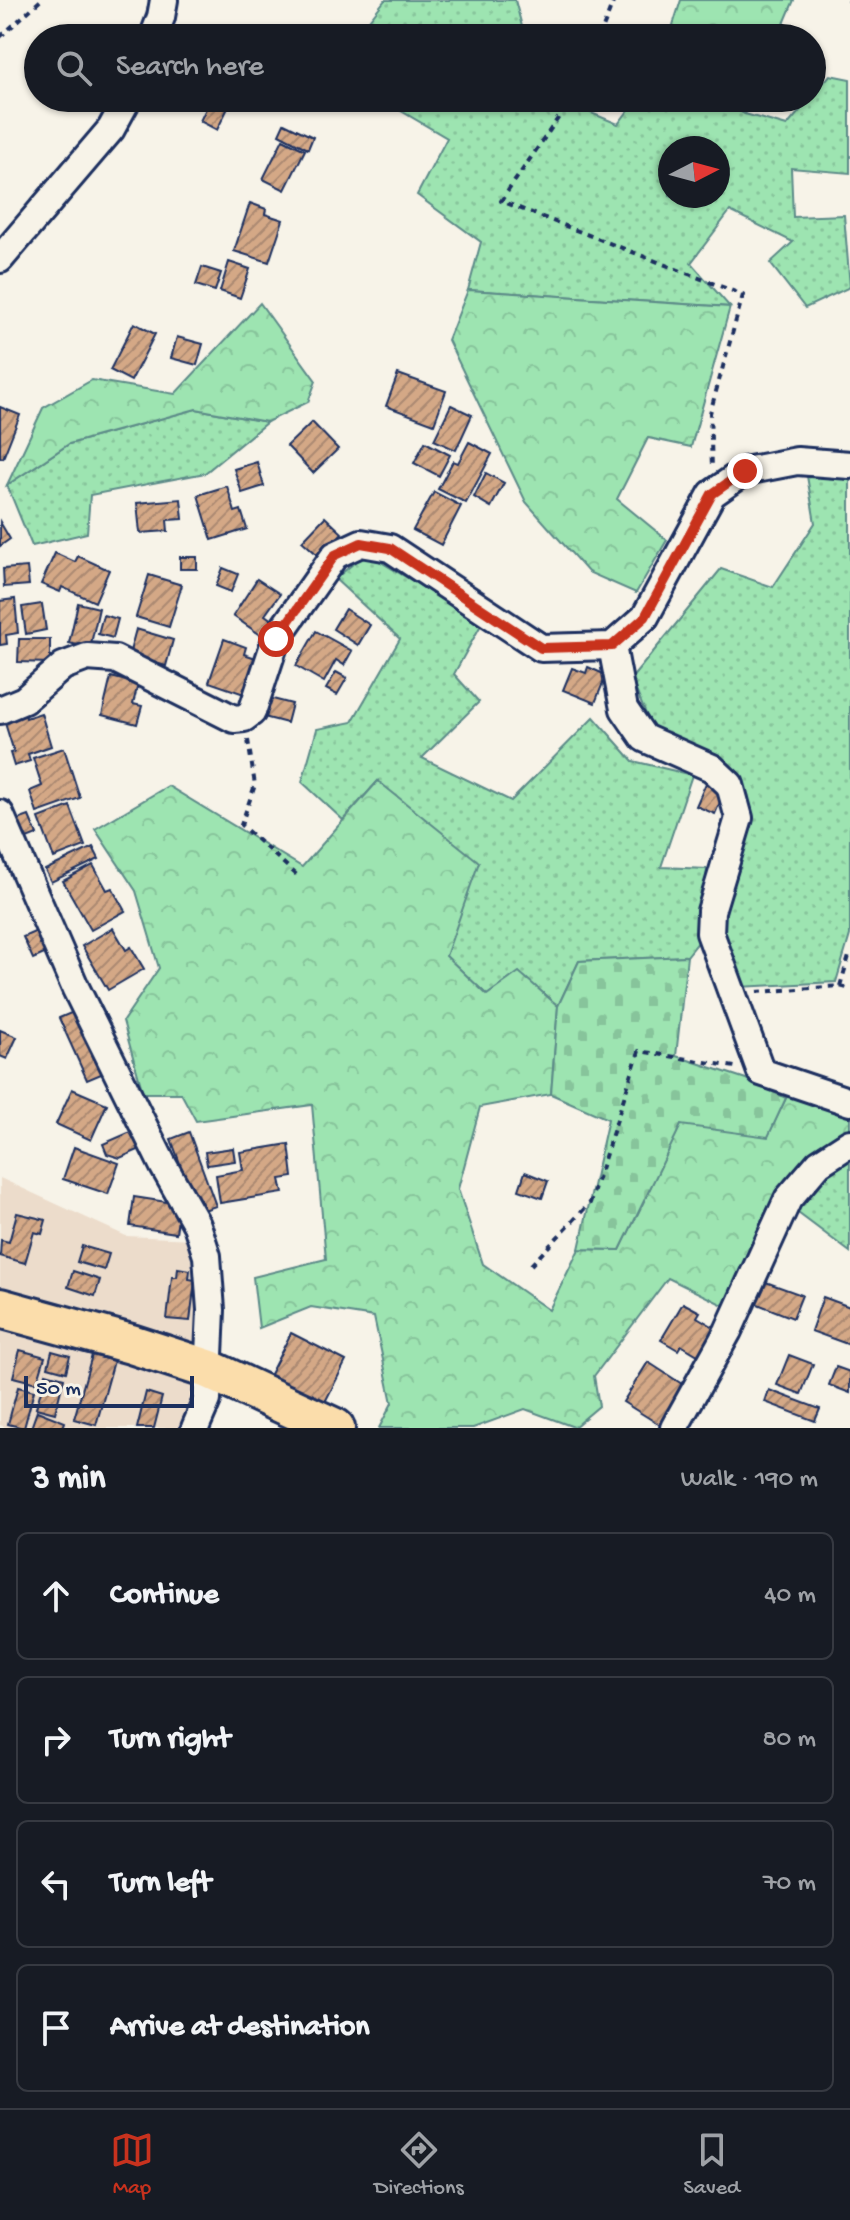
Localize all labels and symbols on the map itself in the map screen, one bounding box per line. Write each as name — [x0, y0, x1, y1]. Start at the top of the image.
north arrow — [658, 136, 730, 208]
route end — [727, 453, 763, 489]
route start — [258, 621, 294, 657]
scale bar — [24, 1372, 194, 1408]

